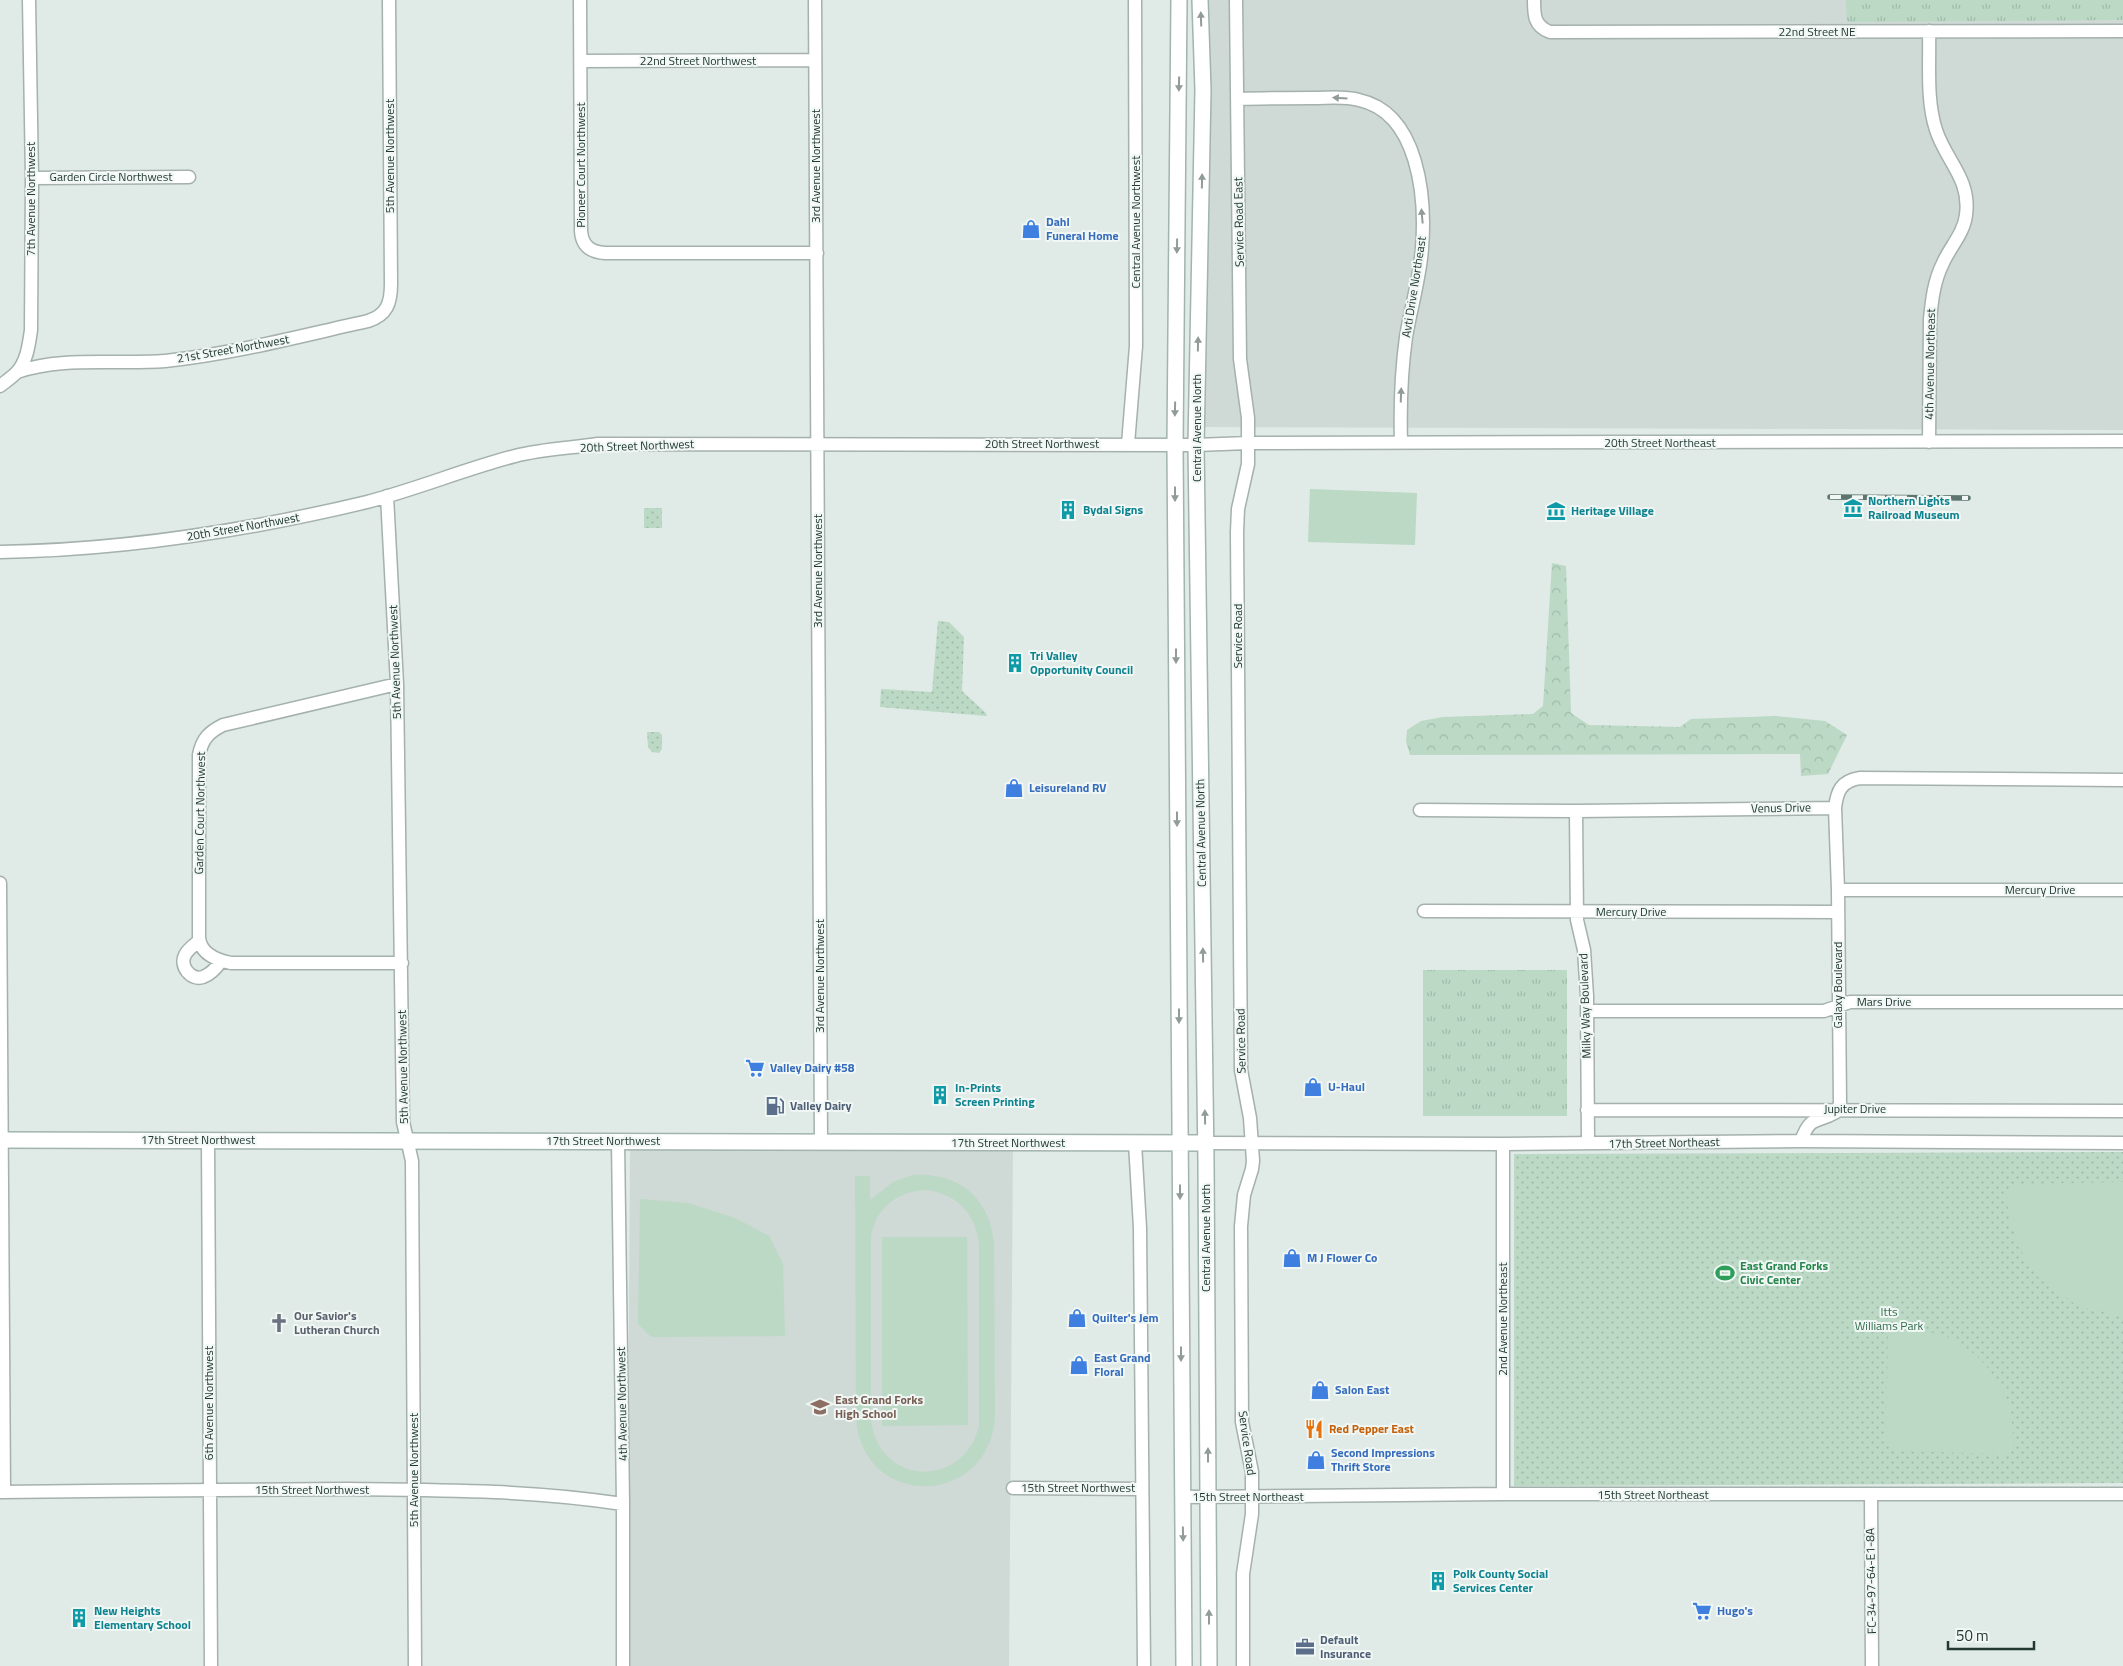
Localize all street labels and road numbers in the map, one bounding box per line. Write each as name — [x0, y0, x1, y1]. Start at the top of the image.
street label: 22nd Street NE — [1778, 22, 1856, 41]
street label: 22nd Street Northwest — [640, 51, 757, 70]
street label: 5th Avenue Northwest — [380, 98, 399, 213]
street label: Pioneer Court Northwest — [571, 101, 590, 228]
street label: 3rd Avenue Northwest — [806, 108, 825, 223]
street label: 7th Avenue Northwest — [21, 141, 40, 256]
street label: Central Avenue Northwest — [1126, 155, 1145, 288]
street label: Garden Circle Northwest — [50, 167, 173, 186]
street label: Service Road East — [1228, 176, 1249, 267]
street label: Avti Drive Northeast — [1396, 234, 1431, 339]
street label: 4th Avenue Northeast — [1919, 307, 1940, 420]
street label: 21st Street Northwest — [175, 329, 291, 368]
street label: Central Avenue North — [1187, 374, 1206, 482]
street label: 20th Street Northeast — [1604, 433, 1716, 452]
street label: 20th Street Northwest — [579, 434, 695, 457]
street label: 20th Street Northwest — [985, 434, 1100, 453]
street label: 20th Street Northwest — [185, 507, 302, 546]
street label: 3rd Avenue Northwest — [808, 513, 827, 628]
street label: 5th Avenue Northwest — [383, 604, 406, 719]
street label: Service Road — [1228, 604, 1247, 668]
street label: Garden Court Northwest — [189, 751, 210, 875]
street label: Central Avenue North — [1190, 779, 1211, 887]
street label: Venus Drive — [1751, 797, 1811, 818]
street label: Mercury Drive — [2005, 880, 2075, 899]
street label: Mercury Drive — [1596, 902, 1666, 921]
street label: 3rd Avenue Northwest — [810, 918, 829, 1033]
street label: Galaxy Boulevard — [1828, 942, 1847, 1028]
street label: Milky Way Boulevard — [1573, 953, 1596, 1059]
street label: Mars Drive — [1857, 992, 1911, 1011]
street label: Service Road — [1230, 1008, 1251, 1074]
street label: 5th Avenue Northwest — [392, 1009, 413, 1124]
street label: Jupiter Drive — [1824, 1099, 1886, 1118]
street label: 17th Street Northwest — [141, 1130, 256, 1149]
street label: 17th Street Northwest — [546, 1131, 661, 1150]
street label: 17th Street Northeast — [1608, 1132, 1721, 1153]
street label: 17th Street Northwest — [951, 1133, 1066, 1152]
street label: Central Avenue North — [1196, 1184, 1215, 1292]
street label: 2nd Avenue Northeast — [1493, 1262, 1512, 1376]
street label: 6th Avenue Northwest — [199, 1345, 218, 1460]
street label: 4th Avenue Northwest — [611, 1346, 632, 1461]
street label: Service Road — [1234, 1409, 1261, 1476]
street label: 5th Avenue Northwest — [404, 1412, 423, 1527]
street label: 15th Street Northwest — [1021, 1478, 1136, 1497]
street label: 15th Street Northwest — [255, 1480, 370, 1499]
street label: 15th Street Northeast — [1597, 1485, 1709, 1504]
street label: 15th Street Northeast — [1192, 1487, 1304, 1506]
street label: FC-34-97-64-E1-8A — [1860, 1528, 1881, 1634]

